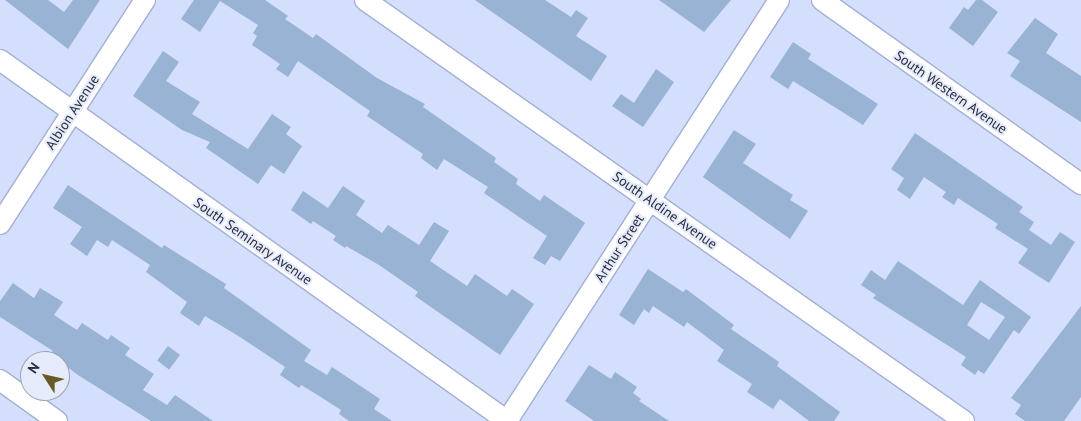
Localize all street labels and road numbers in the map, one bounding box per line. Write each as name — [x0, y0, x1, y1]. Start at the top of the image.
street label: South Western Avenue — [891, 47, 1011, 137]
street label: Albion Avenue — [41, 71, 103, 153]
street label: South Aldine Avenue — [609, 167, 721, 253]
street label: South Seminary Avenue — [190, 193, 316, 289]
street label: Arthur Street — [591, 211, 647, 285]

